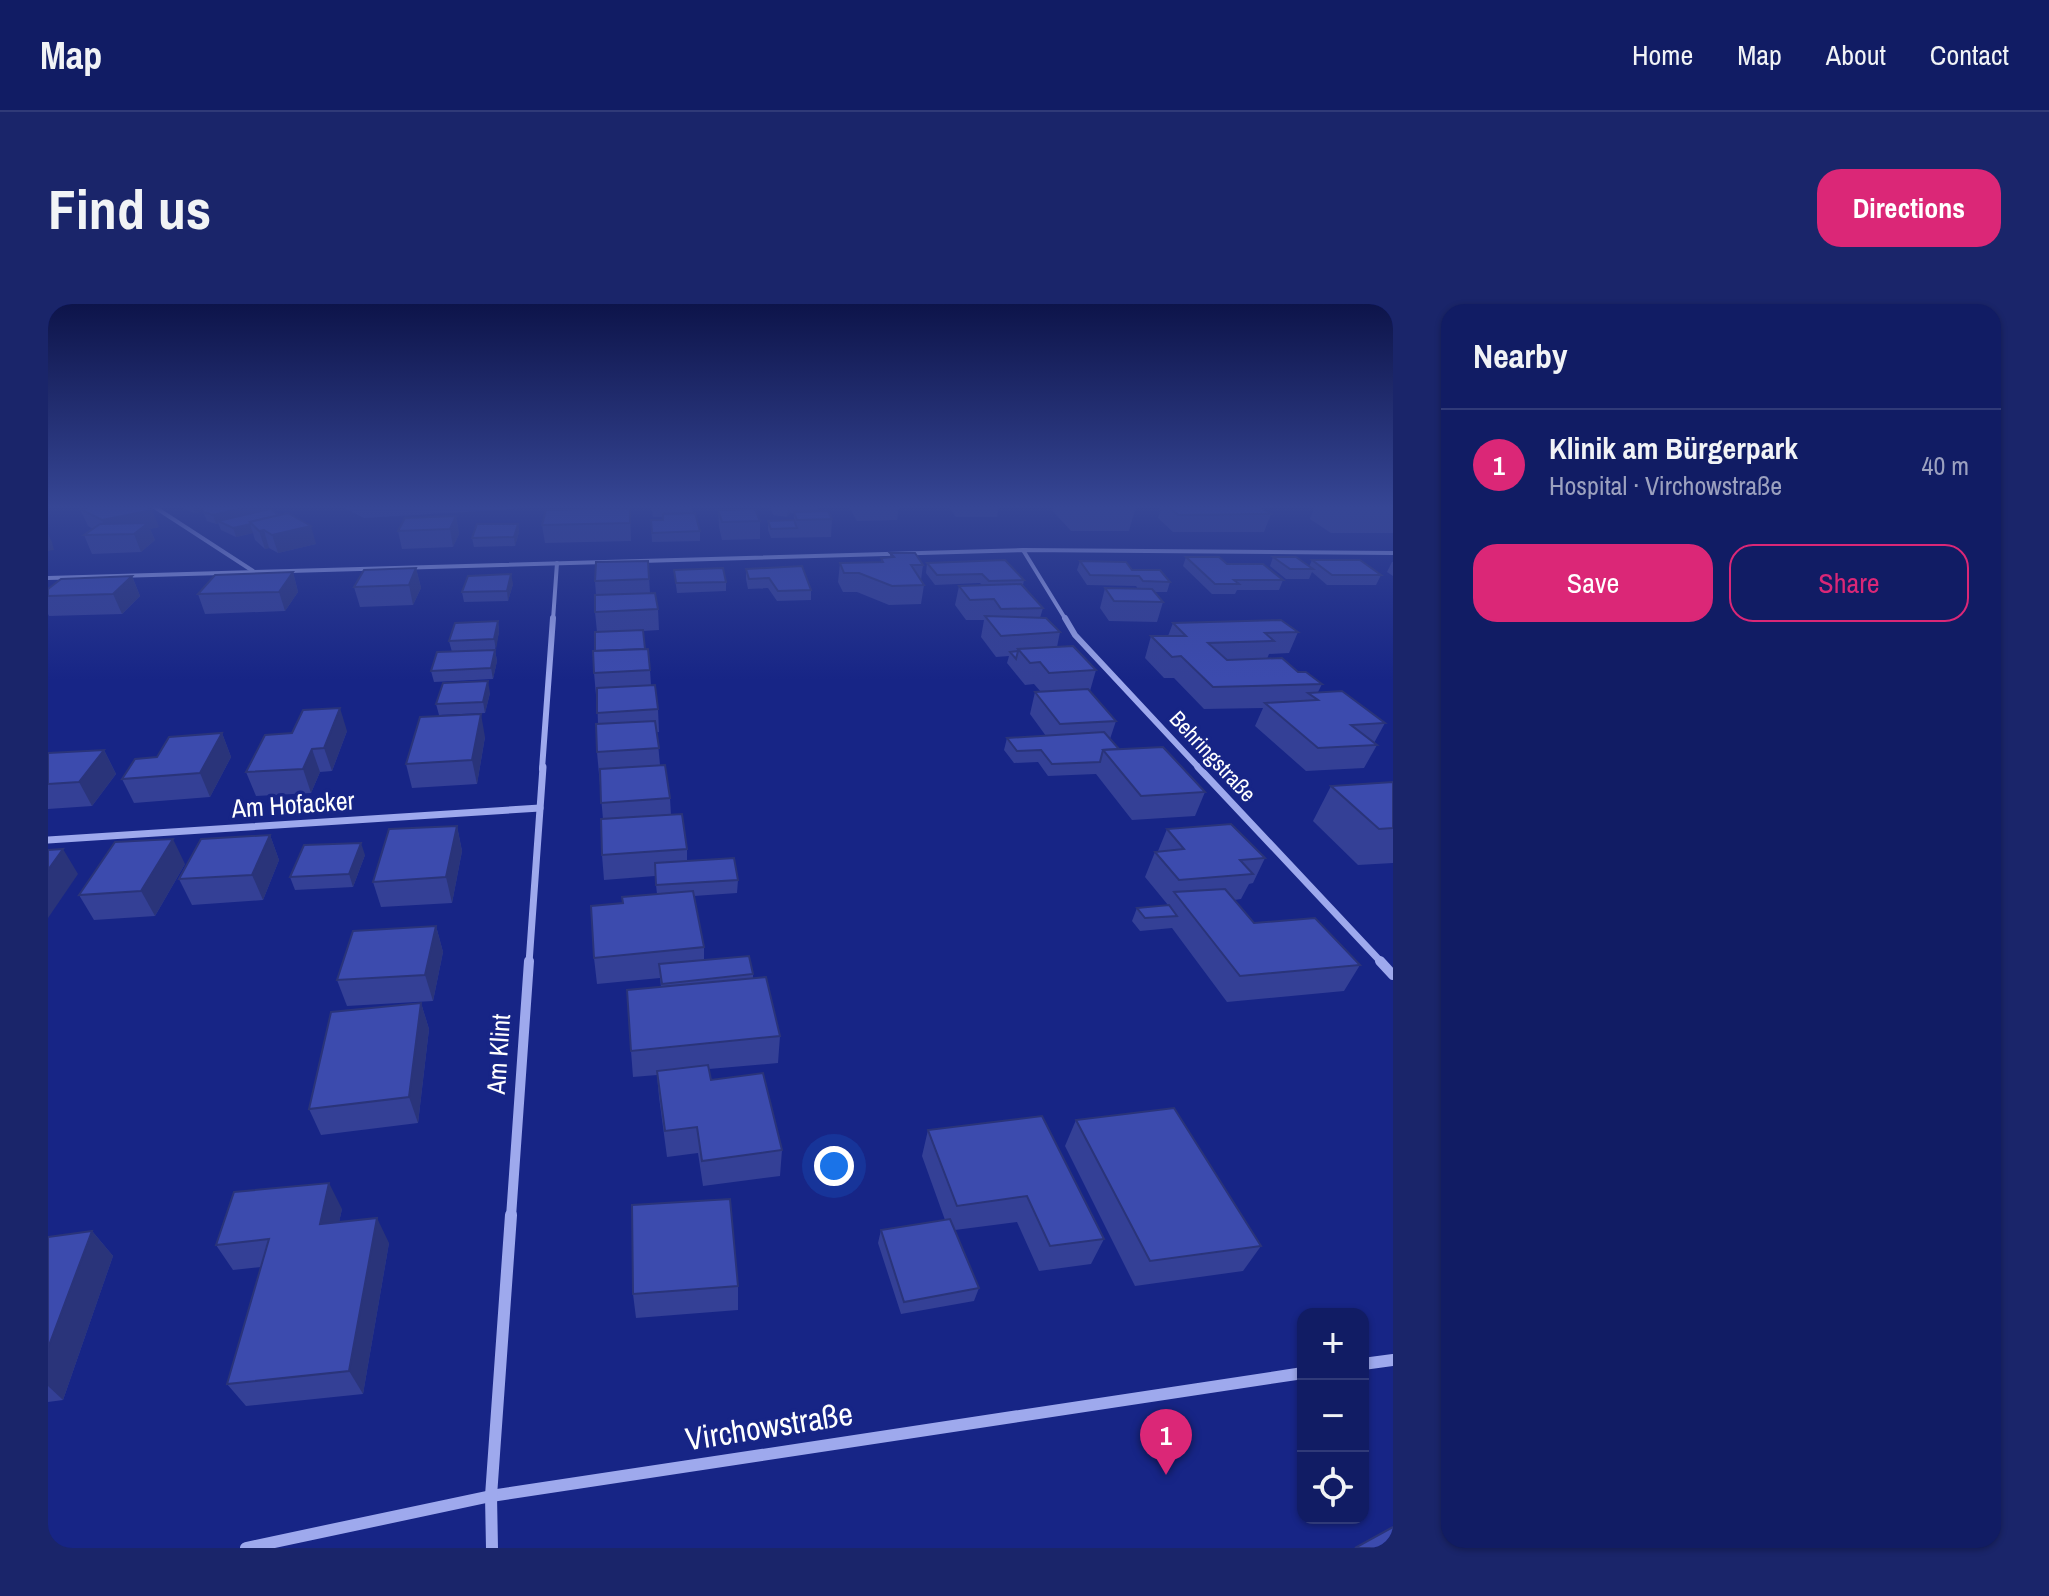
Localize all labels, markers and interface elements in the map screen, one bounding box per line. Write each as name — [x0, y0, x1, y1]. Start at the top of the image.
text: Map — [40, 30, 102, 81]
text: Home — [1632, 36, 1693, 74]
text: Map — [1737, 36, 1782, 74]
text: About — [1826, 36, 1886, 74]
text: Contact — [1930, 36, 2009, 74]
button: Directions — [1817, 169, 2001, 247]
text: Find us — [48, 171, 211, 246]
text: Nearby — [1473, 333, 1568, 379]
text: Klinik am Bürgerpark — [1549, 428, 1798, 468]
text: 1 — [1493, 448, 1505, 483]
text: 40 m — [1922, 448, 1969, 483]
text: Hospital · Virchowstraße — [1549, 468, 1782, 503]
button: Save — [1473, 544, 1713, 622]
button: Share — [1729, 544, 1969, 622]
street label: Behringstraße — [1163, 704, 1263, 808]
street label: Am Hofacker — [229, 782, 356, 826]
street label: Am Klint — [478, 1013, 518, 1096]
your location — [814, 1146, 854, 1186]
map controls — [1297, 1308, 1369, 1524]
button: + — [1297, 1308, 1369, 1380]
button: − — [1297, 1380, 1369, 1452]
street label: Virchowstraße — [682, 1392, 856, 1460]
pin: 1 — [1140, 1409, 1192, 1475]
button: locate — [1297, 1452, 1369, 1524]

